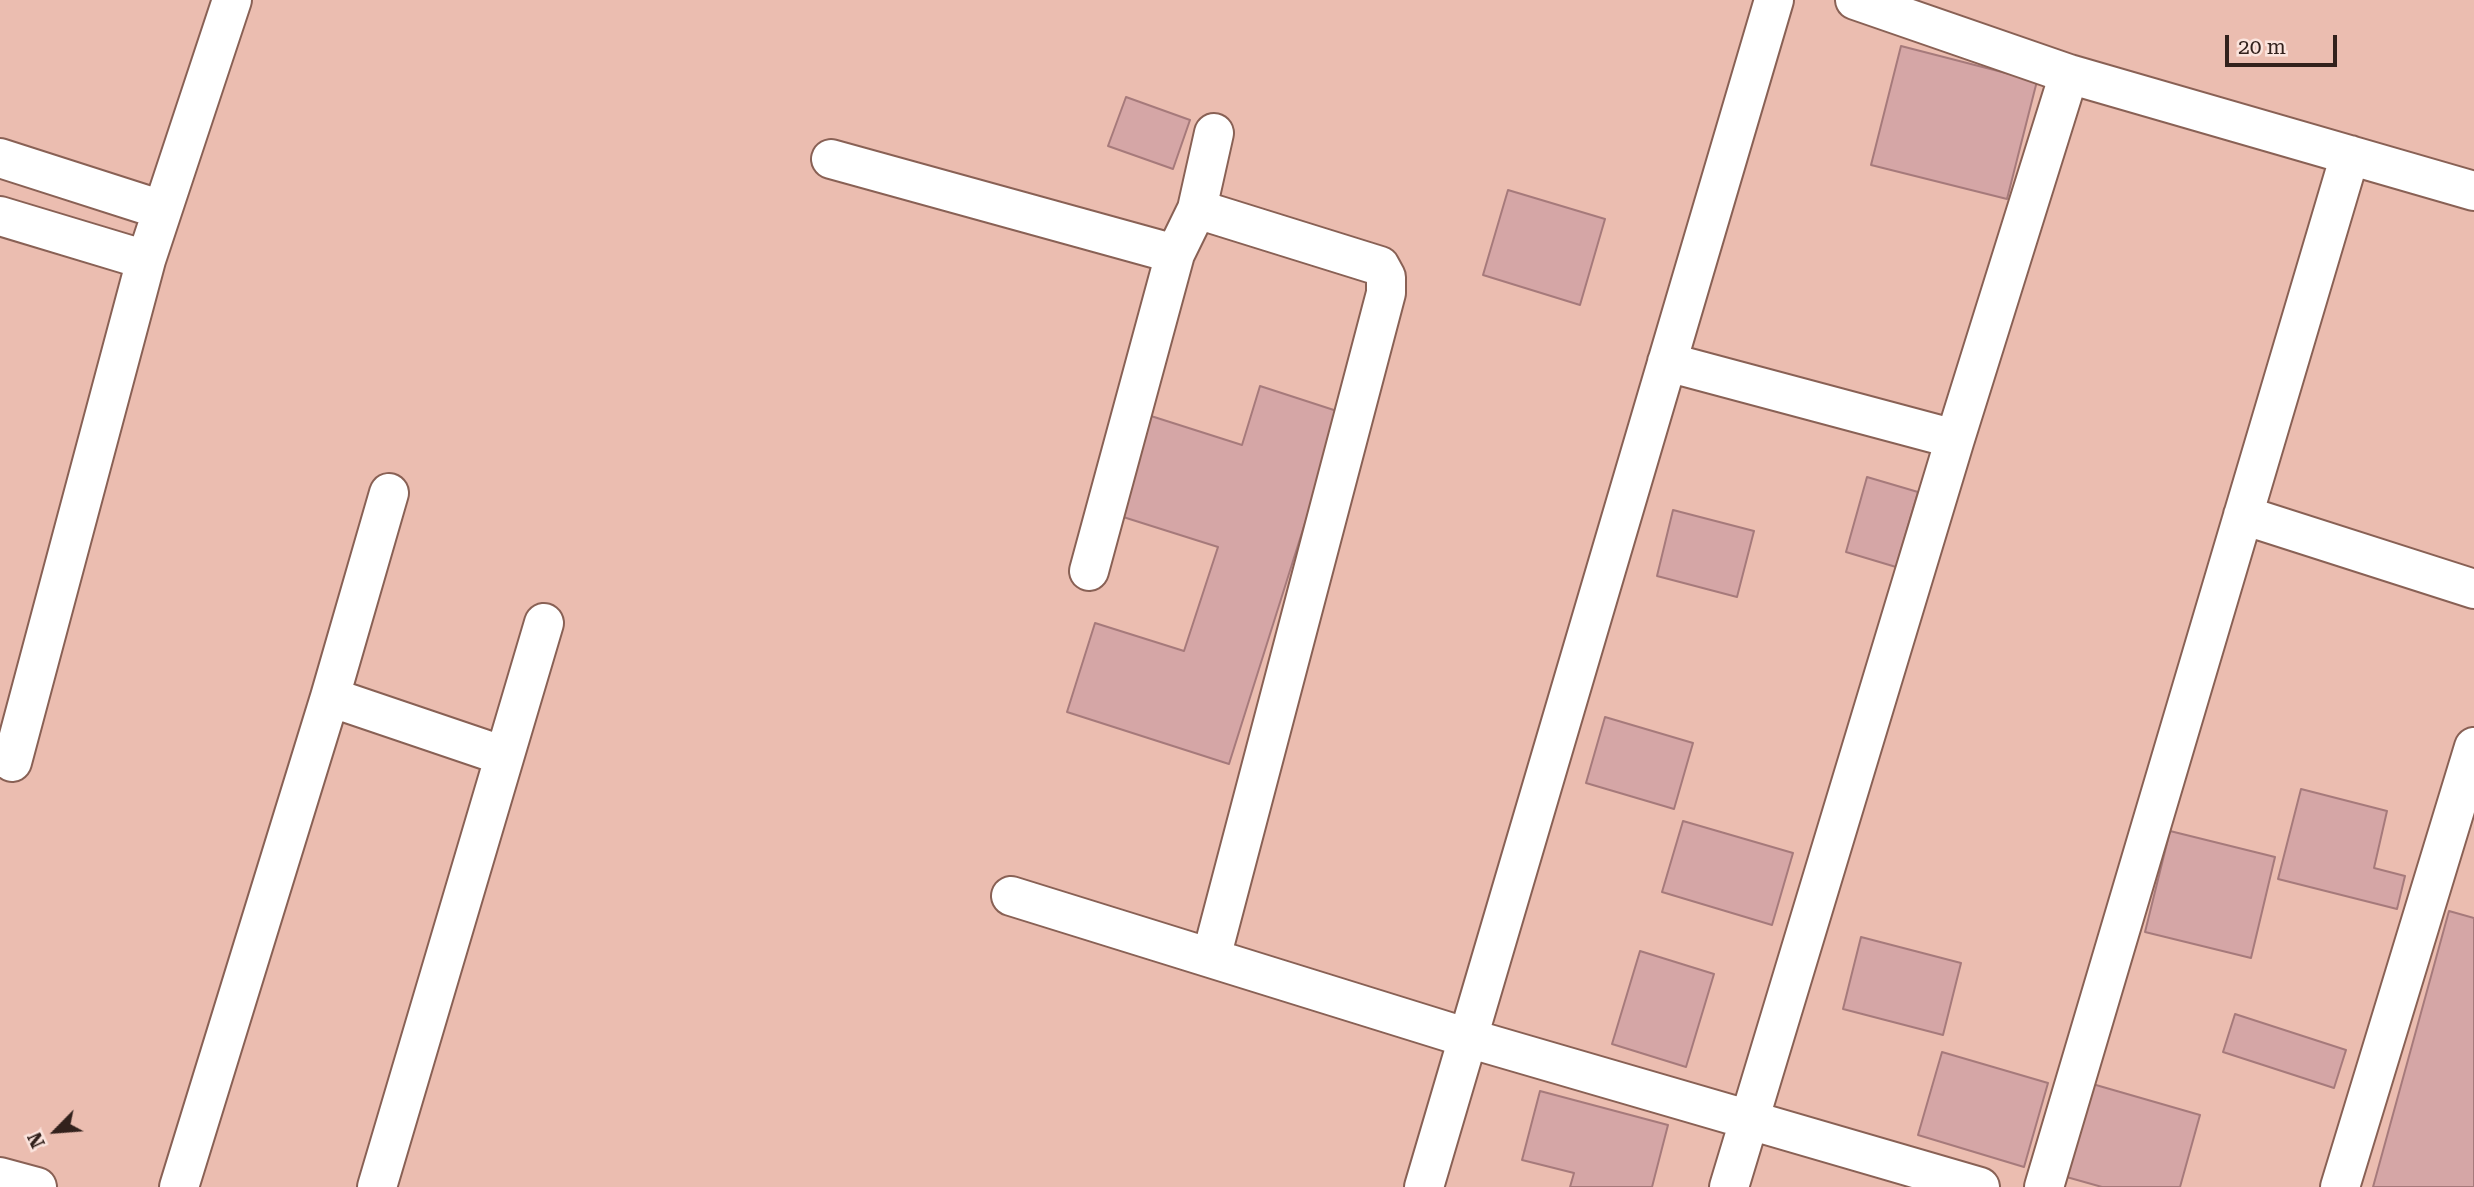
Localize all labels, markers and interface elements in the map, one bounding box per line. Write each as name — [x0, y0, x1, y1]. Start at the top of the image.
scale bar — [2229, 21, 2341, 65]
text: 20 m — [2238, 35, 2286, 59]
north arrow — [21, 1096, 91, 1166]
text: N — [23, 1129, 50, 1152]

